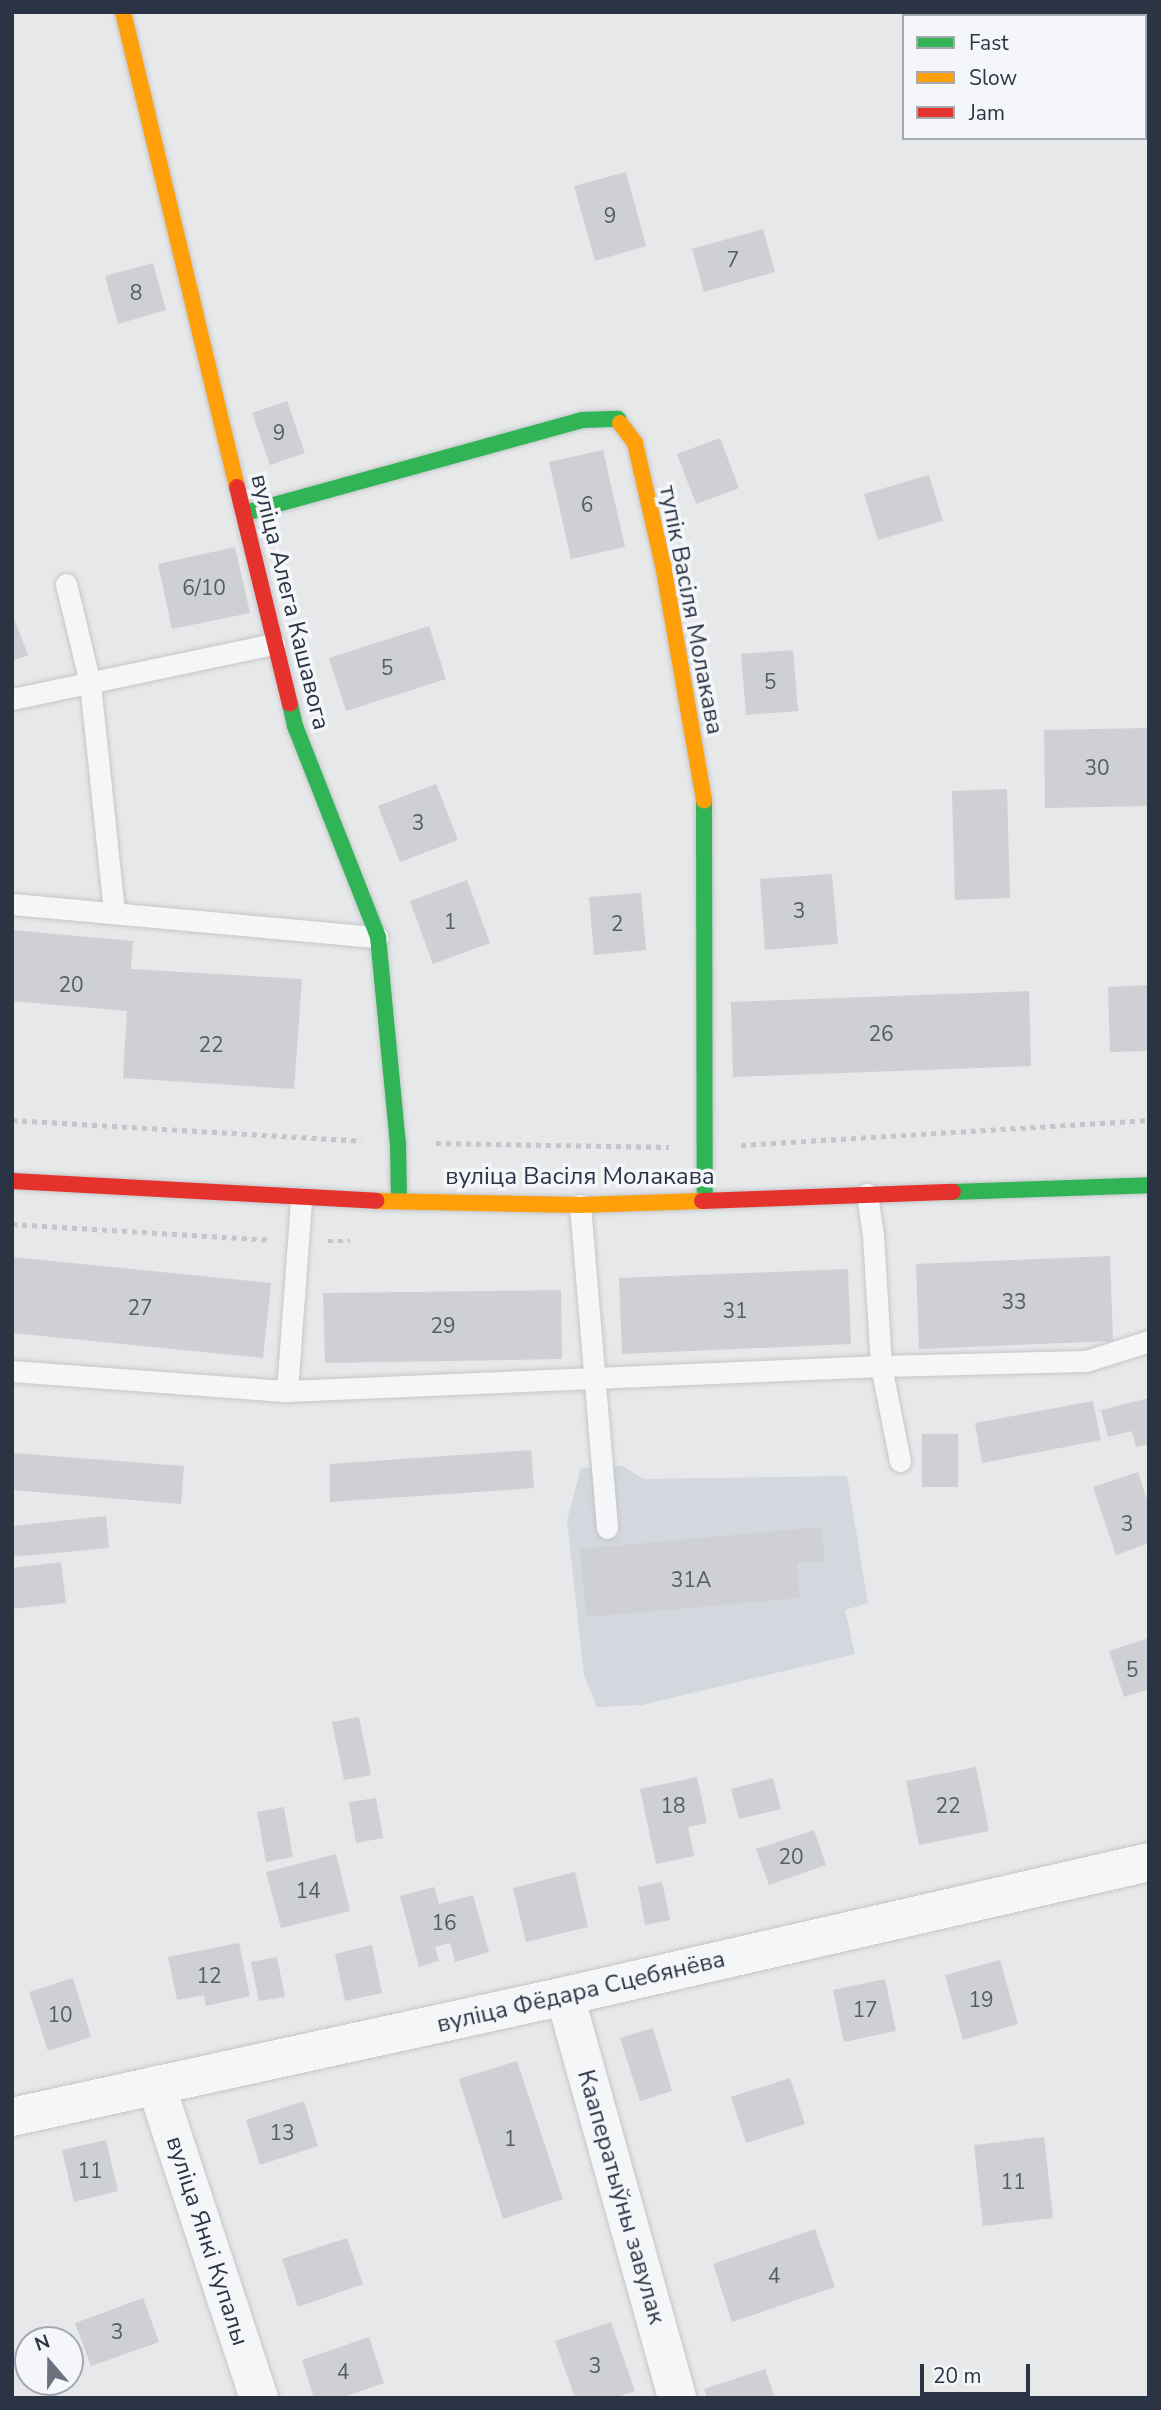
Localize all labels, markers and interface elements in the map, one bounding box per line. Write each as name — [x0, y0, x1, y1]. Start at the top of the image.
legend — [902, 14, 1147, 140]
text: Fast — [969, 29, 1009, 57]
text: Slow — [969, 64, 1017, 92]
text: Jam — [969, 99, 1005, 127]
house number: 9 — [604, 203, 616, 229]
house number: 7 — [727, 247, 739, 273]
house number: 8 — [130, 280, 142, 306]
house number: 9 — [273, 420, 285, 446]
street label: вуліца Алега Кашавога — [244, 471, 336, 733]
street label: тупік Васіля Молакава — [653, 483, 729, 737]
house number: 6 — [581, 492, 593, 518]
house number: 6/10 — [182, 575, 226, 601]
house number: 5 — [381, 655, 393, 681]
house number: 5 — [764, 669, 776, 695]
house number: 30 — [1084, 755, 1110, 781]
house number: 3 — [412, 810, 424, 836]
house number: 3 — [793, 898, 805, 924]
house number: 1 — [444, 909, 456, 935]
house number: 2 — [611, 911, 623, 937]
house number: 20 — [58, 972, 84, 998]
house number: 26 — [868, 1021, 894, 1047]
house number: 22 — [198, 1032, 224, 1058]
street label: вуліца Васіля Молакава — [445, 1163, 715, 1191]
house number: 33 — [1001, 1289, 1027, 1315]
house number: 27 — [127, 1295, 153, 1321]
house number: 31 — [722, 1298, 748, 1324]
house number: 29 — [430, 1313, 456, 1339]
house number: 3 — [1121, 1511, 1133, 1537]
house number: 31А — [671, 1567, 711, 1593]
house number: 5 — [1126, 1657, 1138, 1683]
house number: 18 — [660, 1793, 686, 1819]
house number: 22 — [935, 1793, 961, 1819]
house number: 20 — [778, 1844, 804, 1870]
house number: 14 — [295, 1878, 321, 1904]
house number: 16 — [431, 1910, 457, 1936]
street label: вуліца Фёдара Сцебянёва — [434, 1945, 728, 2039]
house number: 12 — [196, 1963, 222, 1989]
house number: 19 — [968, 1987, 994, 2013]
house number: 17 — [852, 1997, 878, 2023]
house number: 10 — [47, 2002, 73, 2028]
street label: Кааператыўны завулак — [571, 2067, 671, 2327]
house number: 13 — [269, 2120, 295, 2146]
house number: 1 — [504, 2126, 516, 2152]
street label: вуліца Янкі Купалы — [160, 2133, 254, 2349]
house number: 11 — [77, 2158, 103, 2184]
house number: 11 — [1000, 2169, 1026, 2195]
house number: 4 — [768, 2263, 780, 2289]
house number: 3 — [111, 2319, 123, 2345]
north arrow — [14, 2326, 84, 2396]
text: N — [31, 2328, 54, 2358]
scale bar — [923, 2350, 1033, 2394]
house number: 3 — [589, 2353, 601, 2379]
house number: 4 — [337, 2359, 349, 2385]
text: 20 m — [933, 2362, 982, 2390]

